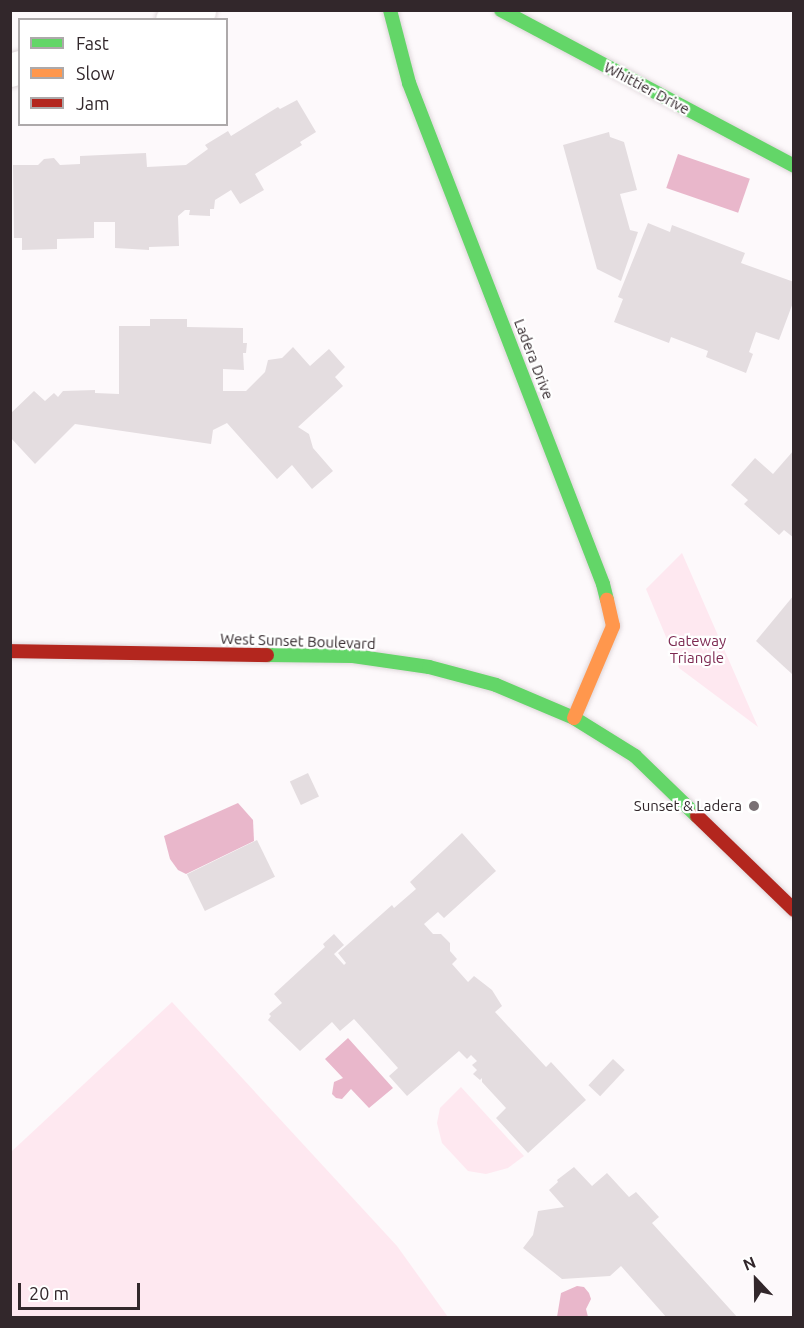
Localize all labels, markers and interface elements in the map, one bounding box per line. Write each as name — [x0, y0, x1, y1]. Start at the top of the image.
legend — [18, 18, 228, 126]
text: Fast — [76, 33, 109, 53]
street label: Whittier Drive — [601, 58, 693, 118]
text: Slow — [76, 63, 115, 83]
text: Jam — [76, 93, 110, 113]
street label: Ladera Drive — [510, 316, 558, 402]
street label: West Sunset Boulevard — [220, 629, 376, 653]
park label: Gateway Triangle — [668, 631, 726, 666]
place label: Sunset & Ladera — [634, 797, 742, 815]
marker: Sunset & Ladera — [747, 799, 761, 813]
north arrow — [726, 1250, 786, 1310]
text: N — [740, 1253, 758, 1274]
scale bar — [21, 1271, 142, 1309]
text: 20 m — [29, 1283, 69, 1303]

